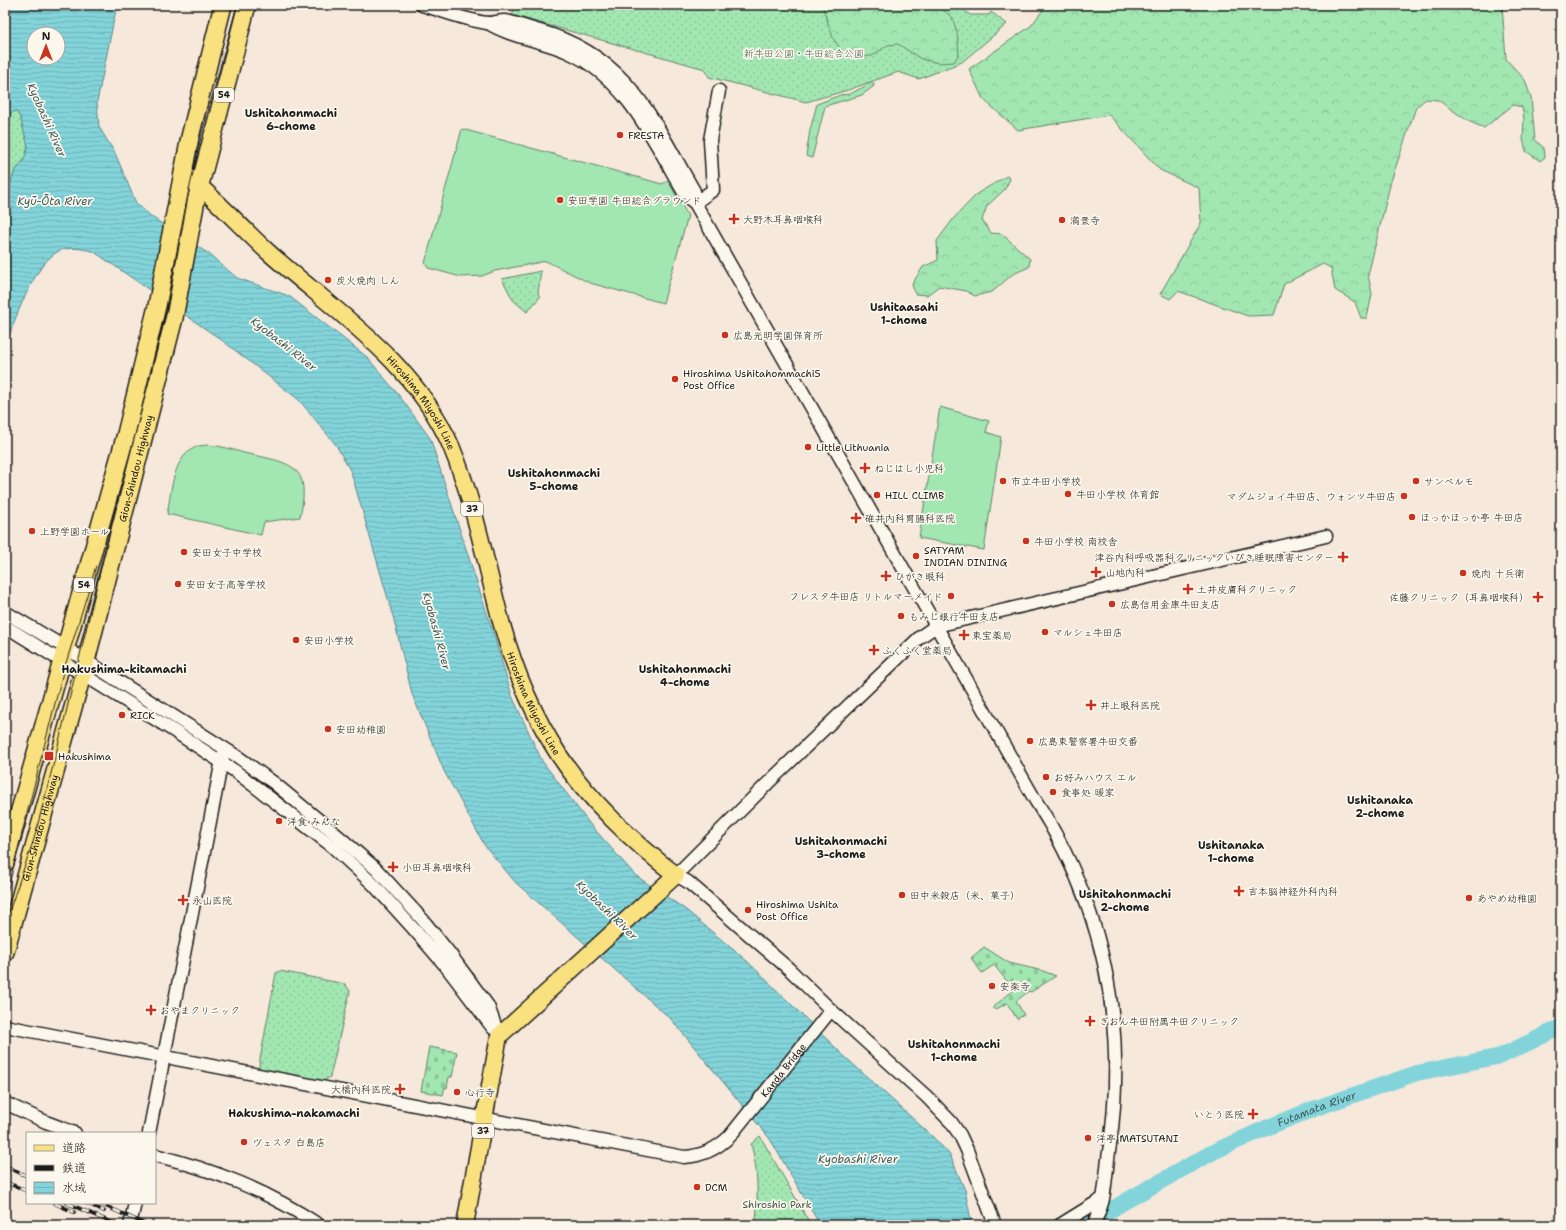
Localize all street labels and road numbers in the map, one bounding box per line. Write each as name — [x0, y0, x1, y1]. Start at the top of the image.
road number: 54 — [214, 88, 234, 102]
street label: Hiroshima Miyoshi Line — [384, 353, 458, 452]
street label: Gion-Shindou Highway — [116, 413, 156, 524]
road number: 37 — [461, 502, 483, 516]
road number: 54 — [74, 578, 94, 592]
street label: Hiroshima Miyoshi Line — [504, 650, 563, 758]
street label: Gion-Shindou Highway — [19, 773, 61, 883]
street label: Kanda Bridge — [758, 1040, 809, 1100]
road number: 37 — [472, 1124, 494, 1138]

